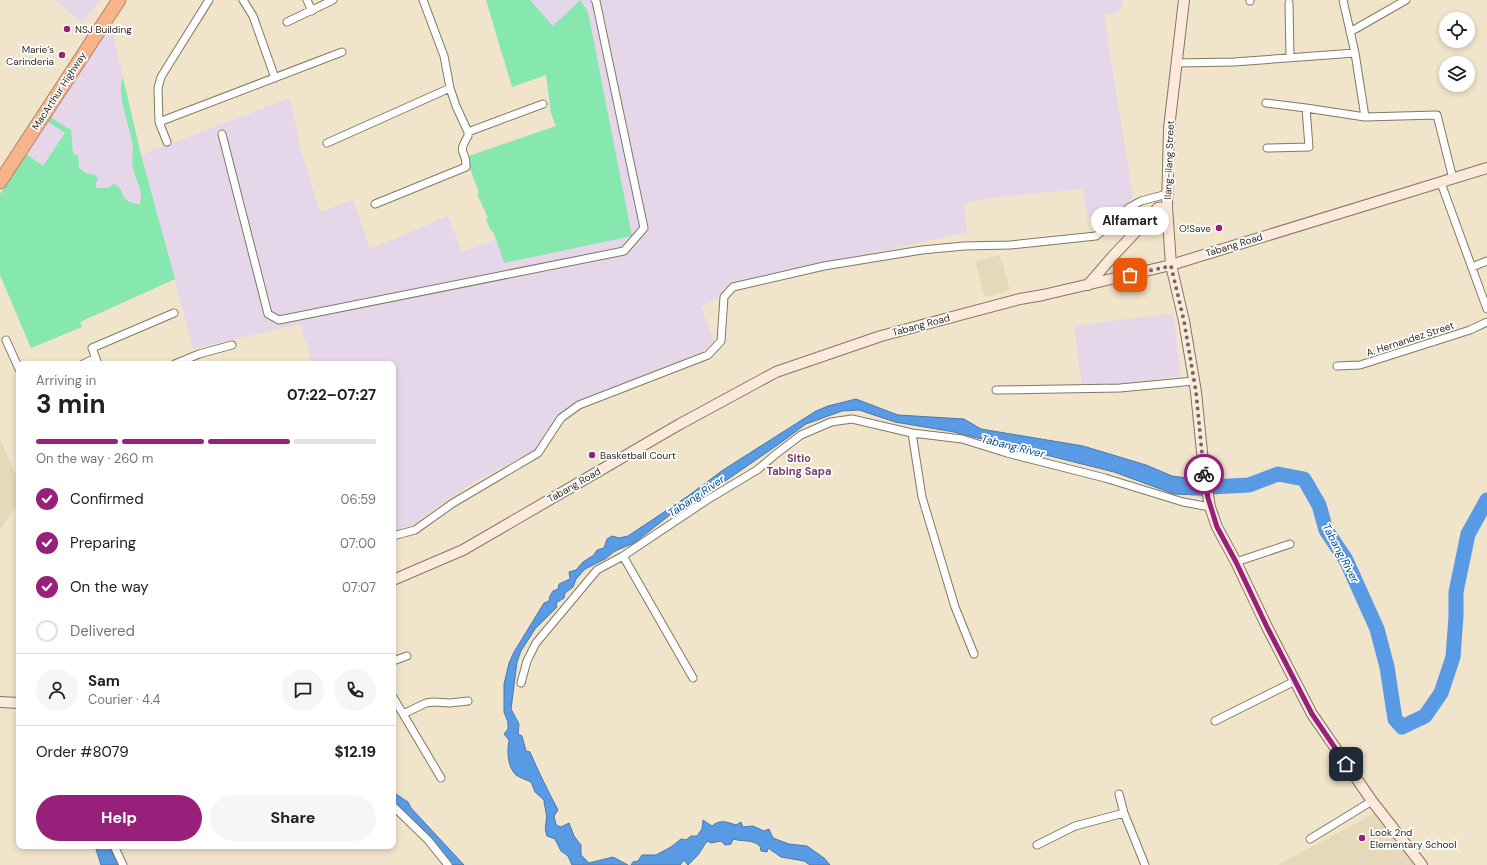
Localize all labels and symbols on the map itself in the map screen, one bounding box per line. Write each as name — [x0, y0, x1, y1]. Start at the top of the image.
place label: NSJ Building — [75, 23, 132, 36]
marker: NSJ Building — [62, 24, 72, 34]
place label: Marie’s Carinderia — [6, 43, 54, 68]
street label: MacArthur Highway — [29, 49, 89, 132]
marker: Marie’s Carinderia — [57, 50, 67, 60]
street label: Ilang-ilang Street — [1161, 120, 1177, 200]
callout: Alfamart — [1091, 207, 1169, 235]
place label: O!Save — [1179, 222, 1211, 235]
marker: O!Save — [1214, 223, 1224, 233]
street label: Tabang Road — [1204, 230, 1264, 260]
pin — [1113, 258, 1147, 292]
street label: Tabang Road — [891, 311, 951, 339]
street label: A. Hernandez Street — [1364, 319, 1456, 359]
water label: Tabang River — [980, 431, 1047, 461]
place label: Basketball Court — [600, 449, 676, 462]
marker: Basketball Court — [587, 450, 597, 460]
district label: Sitio Tabing Sapa — [767, 451, 831, 478]
courier — [1184, 454, 1224, 494]
street label: Tabang Road — [545, 465, 603, 505]
water label: Tabang River — [665, 471, 728, 520]
water label: Tabang River — [1320, 521, 1363, 586]
pin — [1329, 747, 1363, 781]
place label: Look 2nd Elementary School — [1370, 826, 1457, 851]
marker: Look 2nd Elementary School — [1357, 833, 1367, 843]

